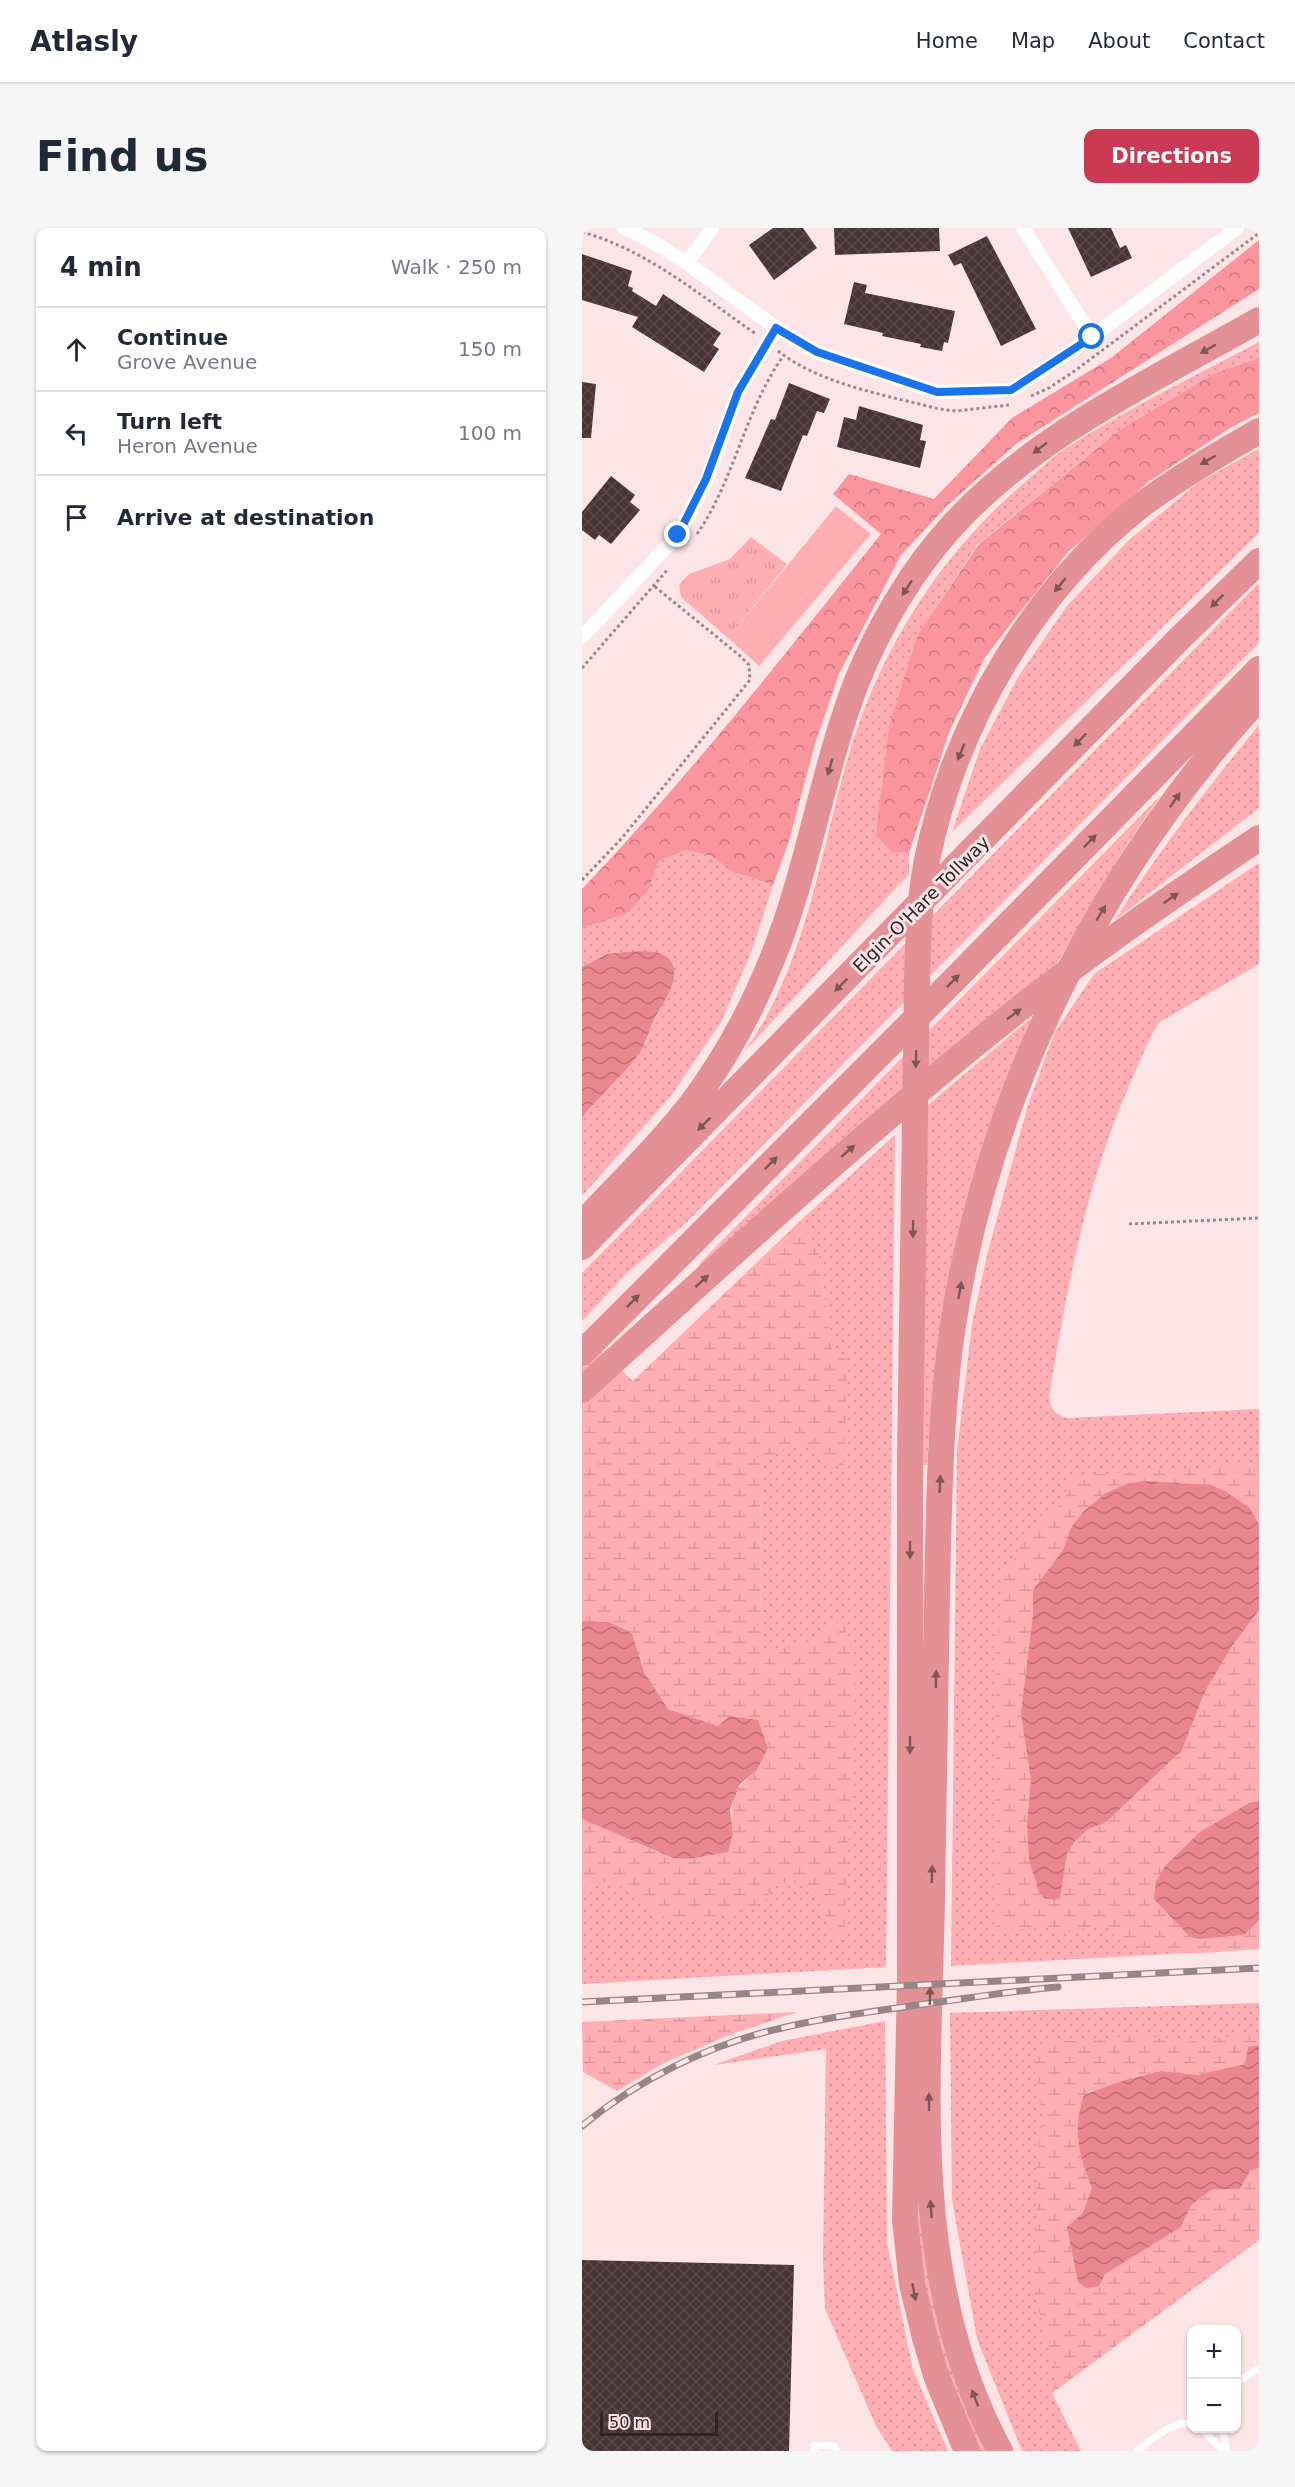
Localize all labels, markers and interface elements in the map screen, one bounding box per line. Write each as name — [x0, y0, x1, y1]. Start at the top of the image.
text: Atlasly — [30, 25, 138, 58]
text: Home — [916, 29, 978, 53]
text: Map — [1011, 29, 1055, 53]
text: About — [1088, 29, 1150, 53]
text: Contact — [1183, 29, 1265, 53]
button: Directions — [1084, 129, 1259, 183]
text: Find us — [36, 132, 209, 181]
text: 4 min — [60, 252, 142, 282]
text: Walk · 250 m — [391, 255, 522, 279]
route start — [1078, 323, 1104, 349]
text: Continue — [117, 325, 228, 350]
icon: ahead — [60, 333, 93, 366]
text: 150 m — [458, 337, 522, 361]
one-way arrow — [1199, 344, 1216, 354]
text: Grove Avenue — [117, 350, 257, 374]
text: Turn left — [117, 409, 222, 434]
icon: left — [60, 417, 93, 450]
text: 100 m — [458, 421, 522, 445]
text: Heron Avenue — [117, 434, 258, 458]
one-way arrow — [1032, 441, 1048, 454]
one-way arrow — [1199, 455, 1216, 465]
icon: arrive — [60, 501, 93, 534]
text: Arrive at destination — [117, 505, 374, 530]
route end — [664, 521, 690, 547]
one-way arrow — [1054, 577, 1067, 592]
one-way arrow — [901, 580, 912, 596]
one-way arrow — [1210, 594, 1224, 608]
one-way arrow — [1074, 733, 1088, 747]
one-way arrow — [956, 743, 965, 761]
one-way arrow — [825, 757, 835, 776]
one-way arrow — [1169, 793, 1181, 809]
street label: Elgin-O'Hare Tollway — [849, 831, 994, 976]
one-way arrow — [1083, 834, 1097, 849]
one-way arrow — [1163, 893, 1179, 904]
one-way arrow — [1095, 905, 1106, 921]
one-way arrow — [946, 974, 960, 988]
one-way arrow — [834, 977, 848, 992]
one-way arrow — [1006, 1008, 1021, 1020]
one-way arrow — [911, 1050, 921, 1069]
one-way arrow — [697, 1116, 711, 1131]
one-way arrow — [840, 1145, 855, 1158]
one-way arrow — [764, 1157, 778, 1171]
one-way arrow — [909, 1219, 918, 1238]
one-way arrow — [694, 1275, 709, 1288]
one-way arrow — [956, 1280, 965, 1299]
one-way arrow — [626, 1295, 640, 1309]
one-way arrow — [935, 1474, 944, 1493]
one-way arrow — [905, 1540, 915, 1559]
one-way arrow — [931, 1669, 940, 1688]
one-way arrow — [905, 1735, 915, 1754]
one-way arrow — [927, 1864, 937, 1883]
one-way arrow — [925, 1987, 935, 2006]
one-way arrow — [924, 2093, 934, 2112]
one-way arrow — [926, 2199, 936, 2218]
one-way arrow — [910, 2282, 919, 2301]
map controls — [1187, 2325, 1241, 2433]
button: + — [1187, 2325, 1241, 2379]
button: − — [1187, 2379, 1241, 2433]
one-way arrow — [970, 2389, 980, 2407]
scale bar — [600, 2409, 718, 2436]
text: 50 m — [609, 2413, 650, 2432]

